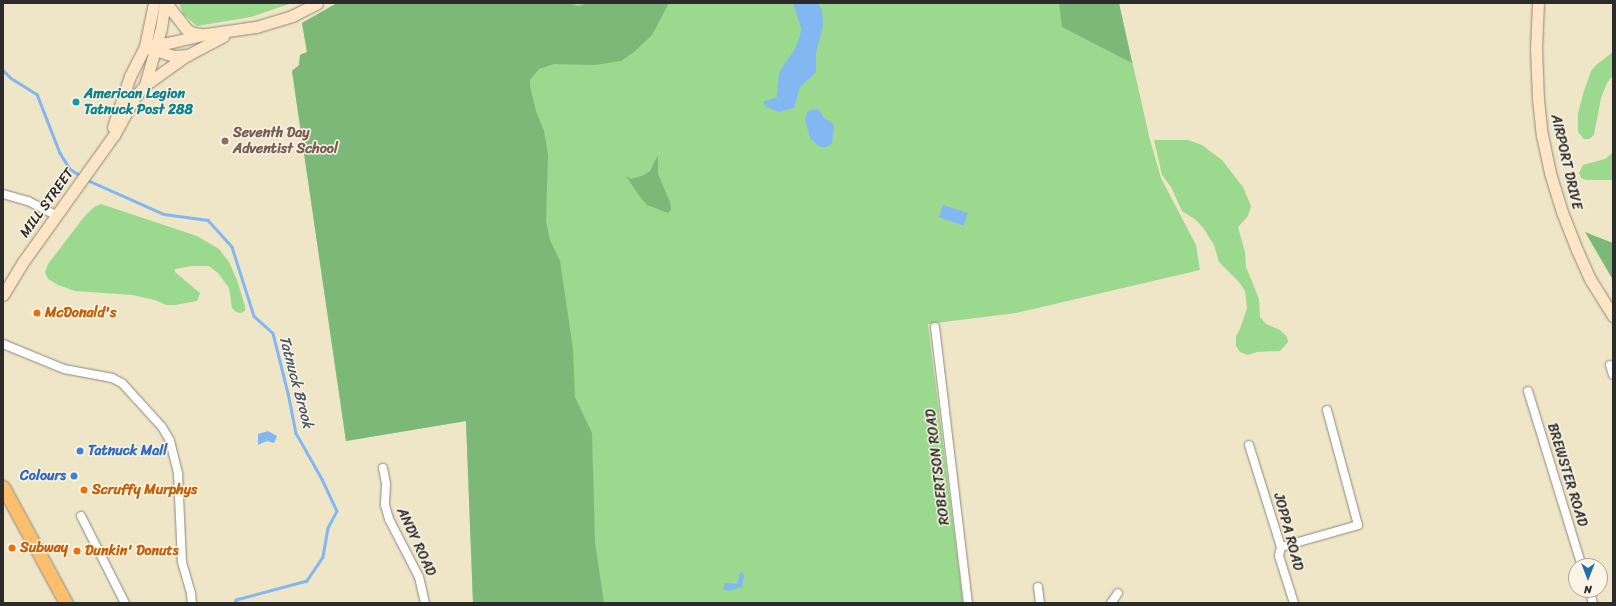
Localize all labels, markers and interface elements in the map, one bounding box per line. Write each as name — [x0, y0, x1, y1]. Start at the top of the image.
place label: American Legion Tatnuck Post 288 — [84, 86, 194, 118]
marker: American Legion Tatnuck Post 288 — [71, 97, 81, 107]
street label: AIRPORT DRIVE — [1547, 113, 1585, 211]
place label: Seventh Day Adventist School — [233, 125, 338, 158]
marker: Seventh Day Adventist School — [220, 136, 230, 146]
street label: MILL STREET — [16, 165, 78, 241]
place label: McDonald's — [45, 305, 117, 321]
marker: McDonald's — [32, 308, 42, 318]
water label: Tatnuck Brook — [275, 334, 317, 430]
street label: ROBERTSON ROAD — [923, 408, 953, 526]
street label: BREWSTER ROAD — [1543, 421, 1591, 529]
place label: Tatnuck Mall — [88, 443, 167, 459]
marker: Tatnuck Mall — [75, 446, 85, 456]
place label: Colours — [20, 468, 66, 484]
marker: Colours — [69, 471, 79, 481]
place label: Scruffy Murphys — [92, 482, 197, 498]
marker: Scruffy Murphys — [79, 485, 89, 495]
street label: JOPPA ROAD — [1270, 491, 1306, 573]
street label: ANDY ROAD — [393, 505, 439, 579]
place label: Subway — [20, 540, 68, 556]
marker: Subway — [7, 543, 17, 553]
place label: Dunkin' Donuts — [85, 543, 179, 559]
marker: Dunkin' Donuts — [72, 546, 82, 556]
north arrow — [1568, 558, 1608, 598]
text: N — [1584, 580, 1592, 599]

